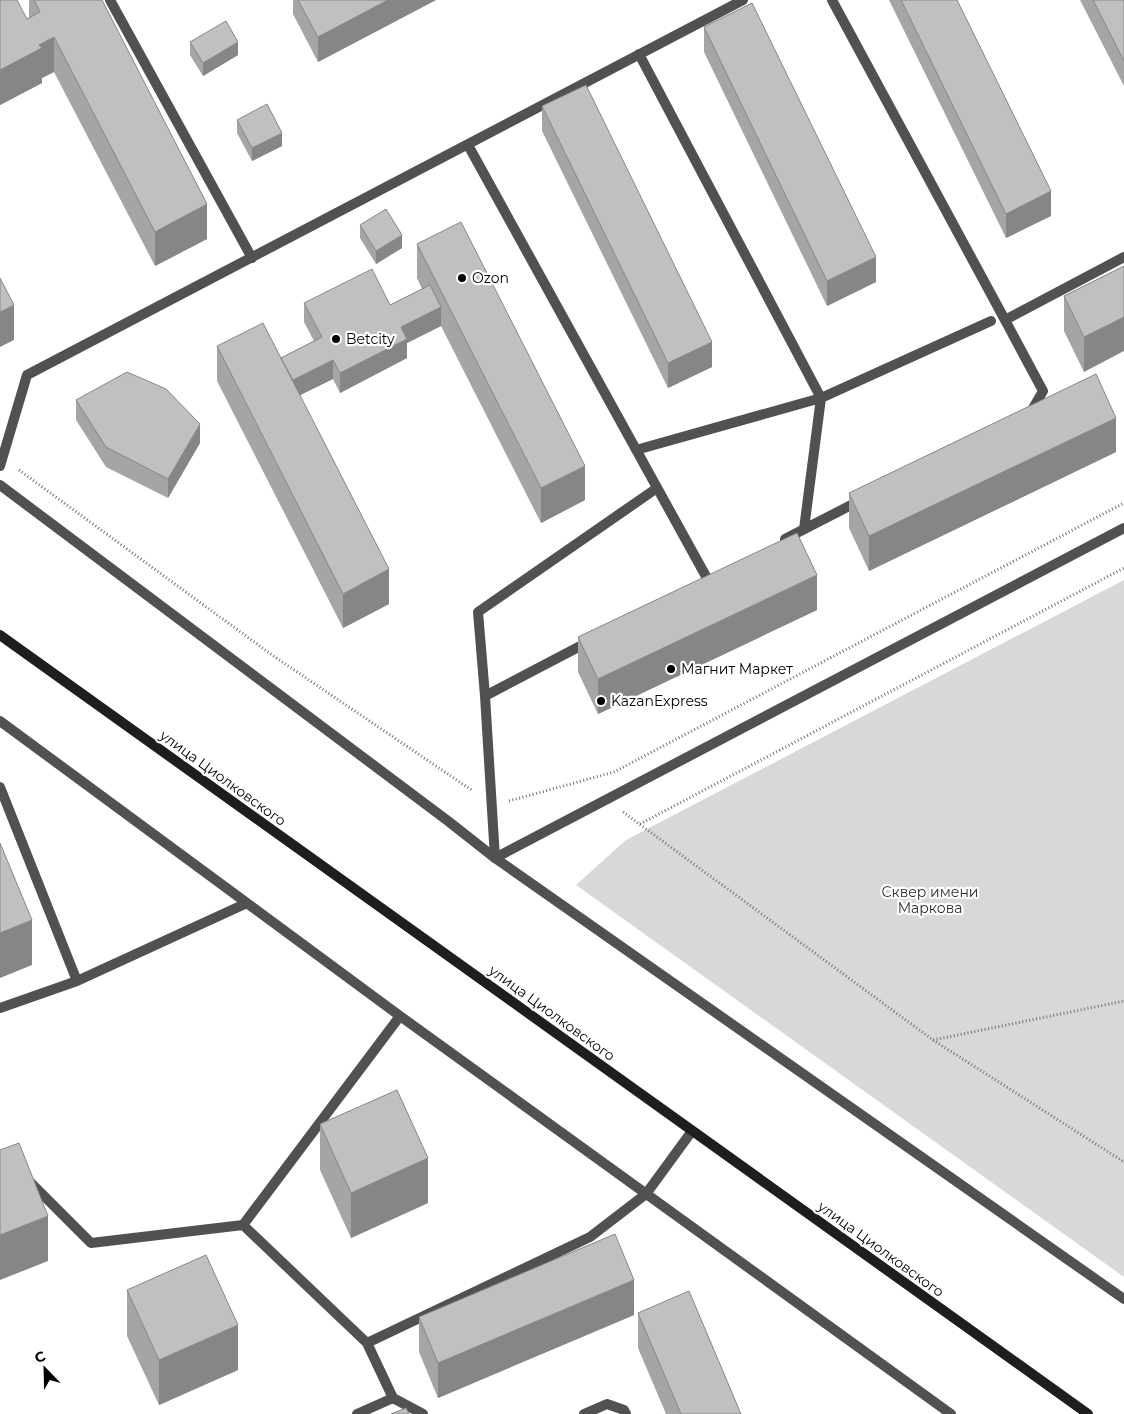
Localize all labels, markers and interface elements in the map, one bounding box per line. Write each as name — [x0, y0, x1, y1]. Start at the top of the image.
place label: Ozon — [472, 269, 509, 287]
marker: Ozon — [456, 272, 468, 284]
place label: Betcity — [346, 330, 395, 348]
marker: Betcity — [330, 333, 342, 345]
place label: Магнит Маркет — [681, 660, 793, 678]
marker: Магнит Маркет — [665, 663, 677, 675]
place label: KazanExpress — [611, 692, 708, 710]
marker: KazanExpress — [595, 695, 607, 707]
street label: улица Циолковского — [156, 726, 290, 830]
park label: Сквер имени Маркова — [881, 883, 979, 917]
street label: улица Циолковского — [485, 961, 619, 1065]
street label: улица Циолковского — [814, 1197, 948, 1301]
north arrow — [20, 1344, 70, 1394]
text: С — [32, 1347, 48, 1367]

